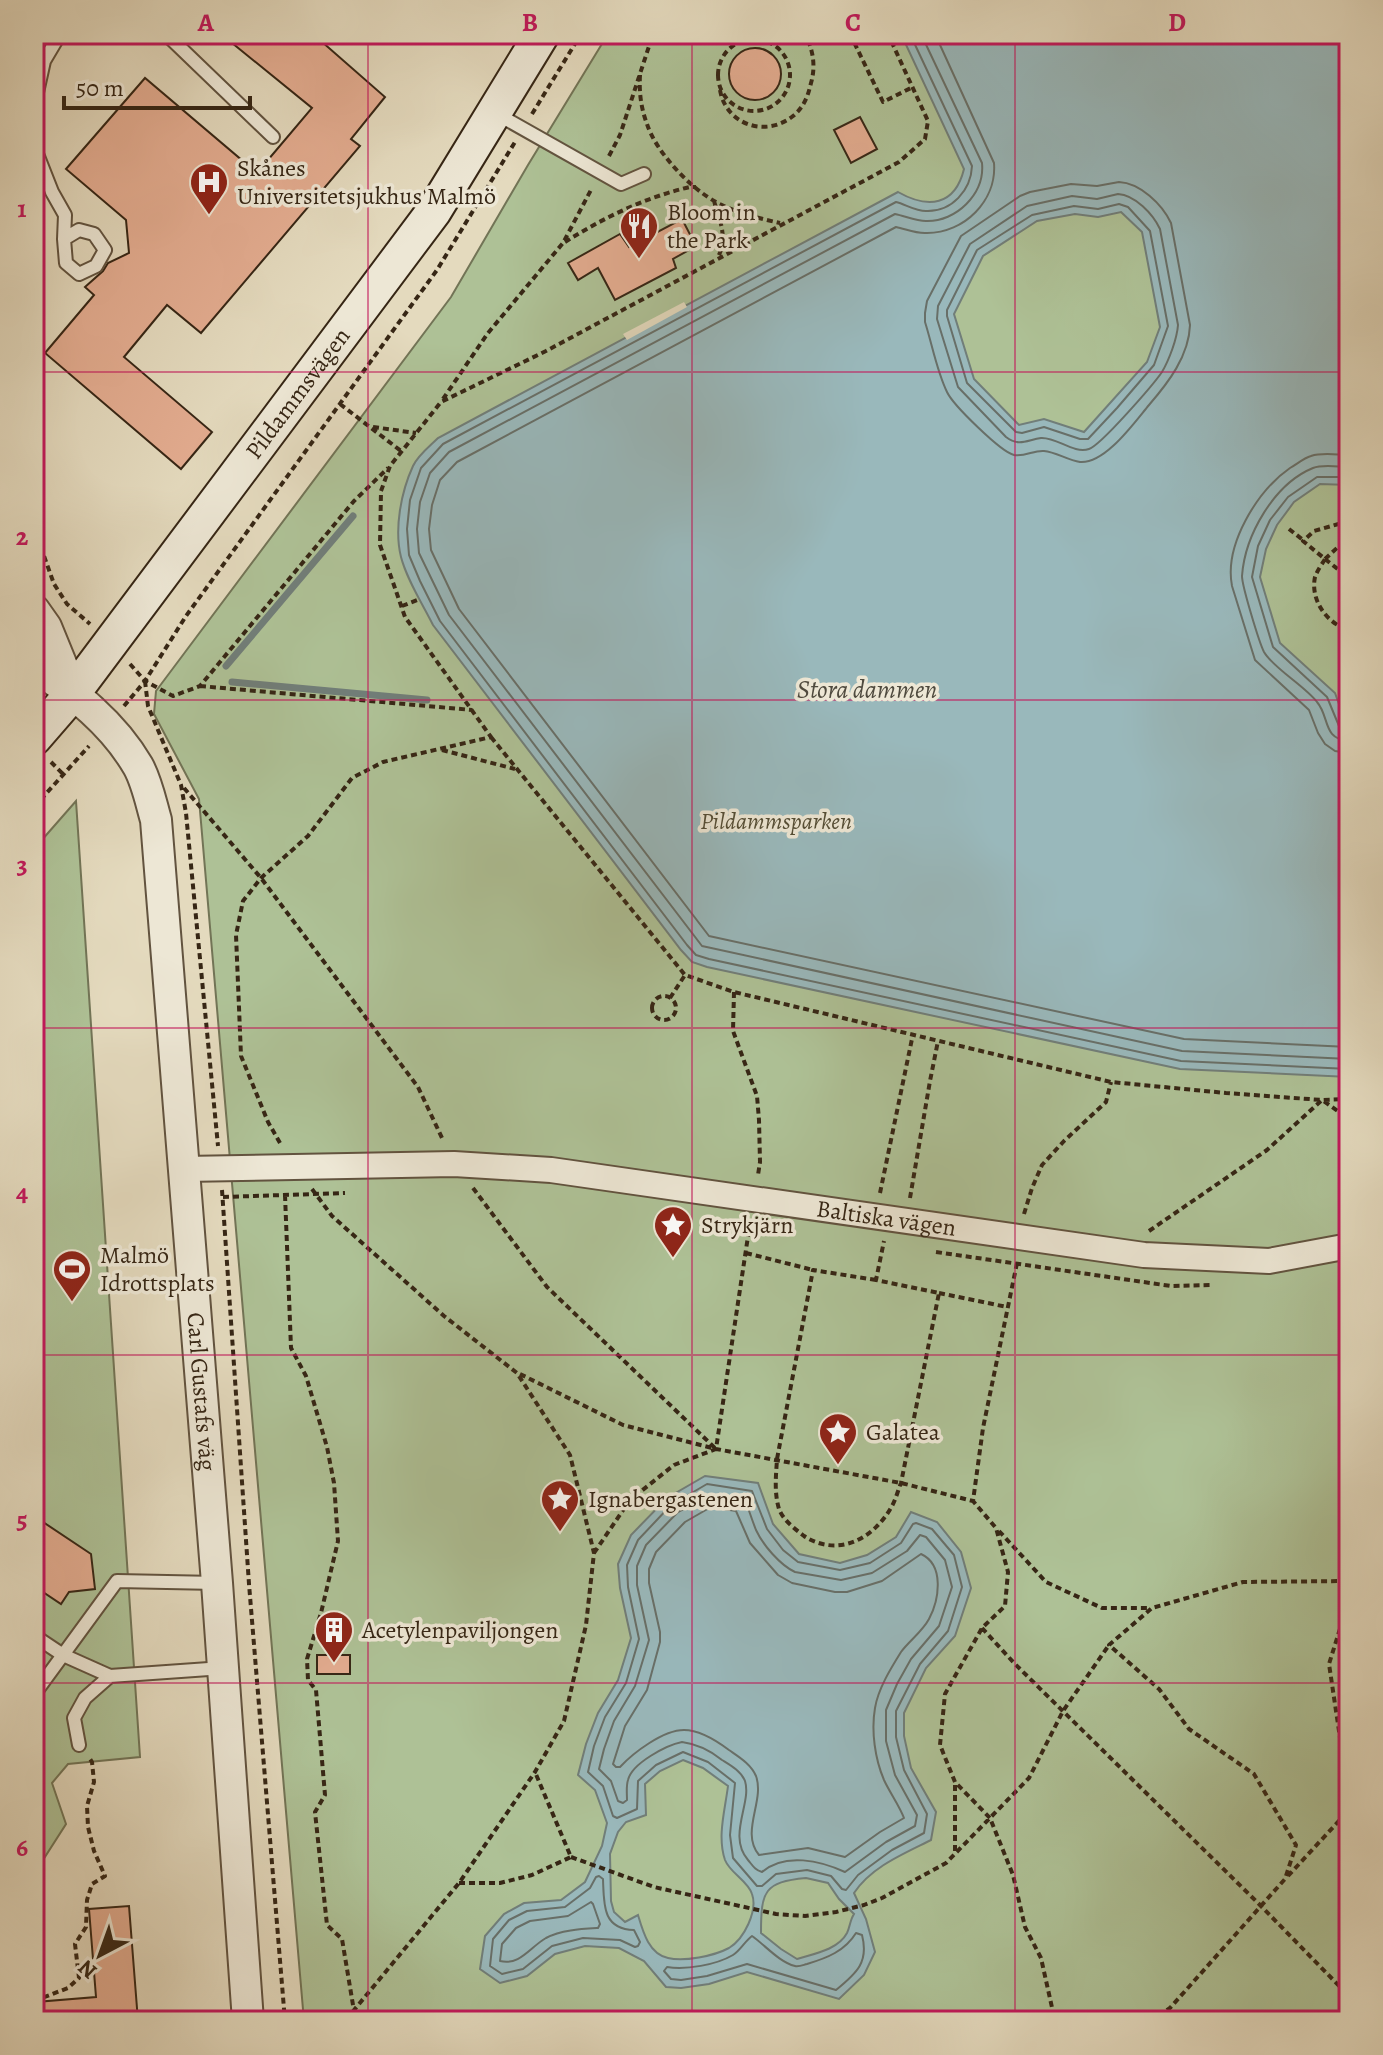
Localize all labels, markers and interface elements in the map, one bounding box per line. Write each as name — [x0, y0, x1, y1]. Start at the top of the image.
text: A — [197, 5, 215, 40]
text: B — [522, 5, 538, 40]
text: C — [845, 5, 861, 40]
text: D — [1168, 5, 1186, 40]
scale bar — [64, 60, 250, 110]
text: 50 m — [76, 72, 124, 104]
place label: Skånes Universitetsjukhus Malmö — [237, 152, 496, 212]
hospital icon: Skånes Universitetsjukhus Malmö — [188, 161, 230, 216]
text: 1 — [17, 191, 27, 226]
place label: Bloom in the Park — [667, 196, 756, 256]
restaurant icon: Bloom in the Park — [618, 205, 660, 260]
street label: Pildammsvägen — [238, 321, 357, 466]
text: 2 — [16, 519, 29, 554]
water label: Stora dammen — [797, 672, 937, 707]
park label: Pildammsparken — [700, 805, 852, 837]
text: 3 — [16, 847, 28, 882]
text: 4 — [16, 1175, 28, 1210]
street label: Baltiska vägen — [814, 1192, 958, 1244]
place icon: Strykjärn — [652, 1204, 694, 1259]
place label: Strykjärn — [701, 1209, 793, 1241]
place label: Malmö Idrottsplats — [100, 1239, 215, 1299]
sports icon: Malmö Idrottsplats — [51, 1248, 93, 1303]
street label: Carl Gustafs väg — [179, 1311, 224, 1472]
place icon: Galatea — [817, 1411, 859, 1466]
place label: Galatea — [866, 1416, 941, 1448]
place icon: Ignabergastenen — [539, 1478, 581, 1533]
place label: Ignabergastenen — [588, 1483, 753, 1515]
text: 5 — [16, 1502, 28, 1537]
building icon: Acetylenpaviljongen — [313, 1609, 355, 1664]
place label: Acetylenpaviljongen — [361, 1614, 558, 1646]
text: 6 — [16, 1830, 28, 1865]
north arrow — [60, 1915, 140, 1995]
text: N — [72, 1953, 103, 1986]

